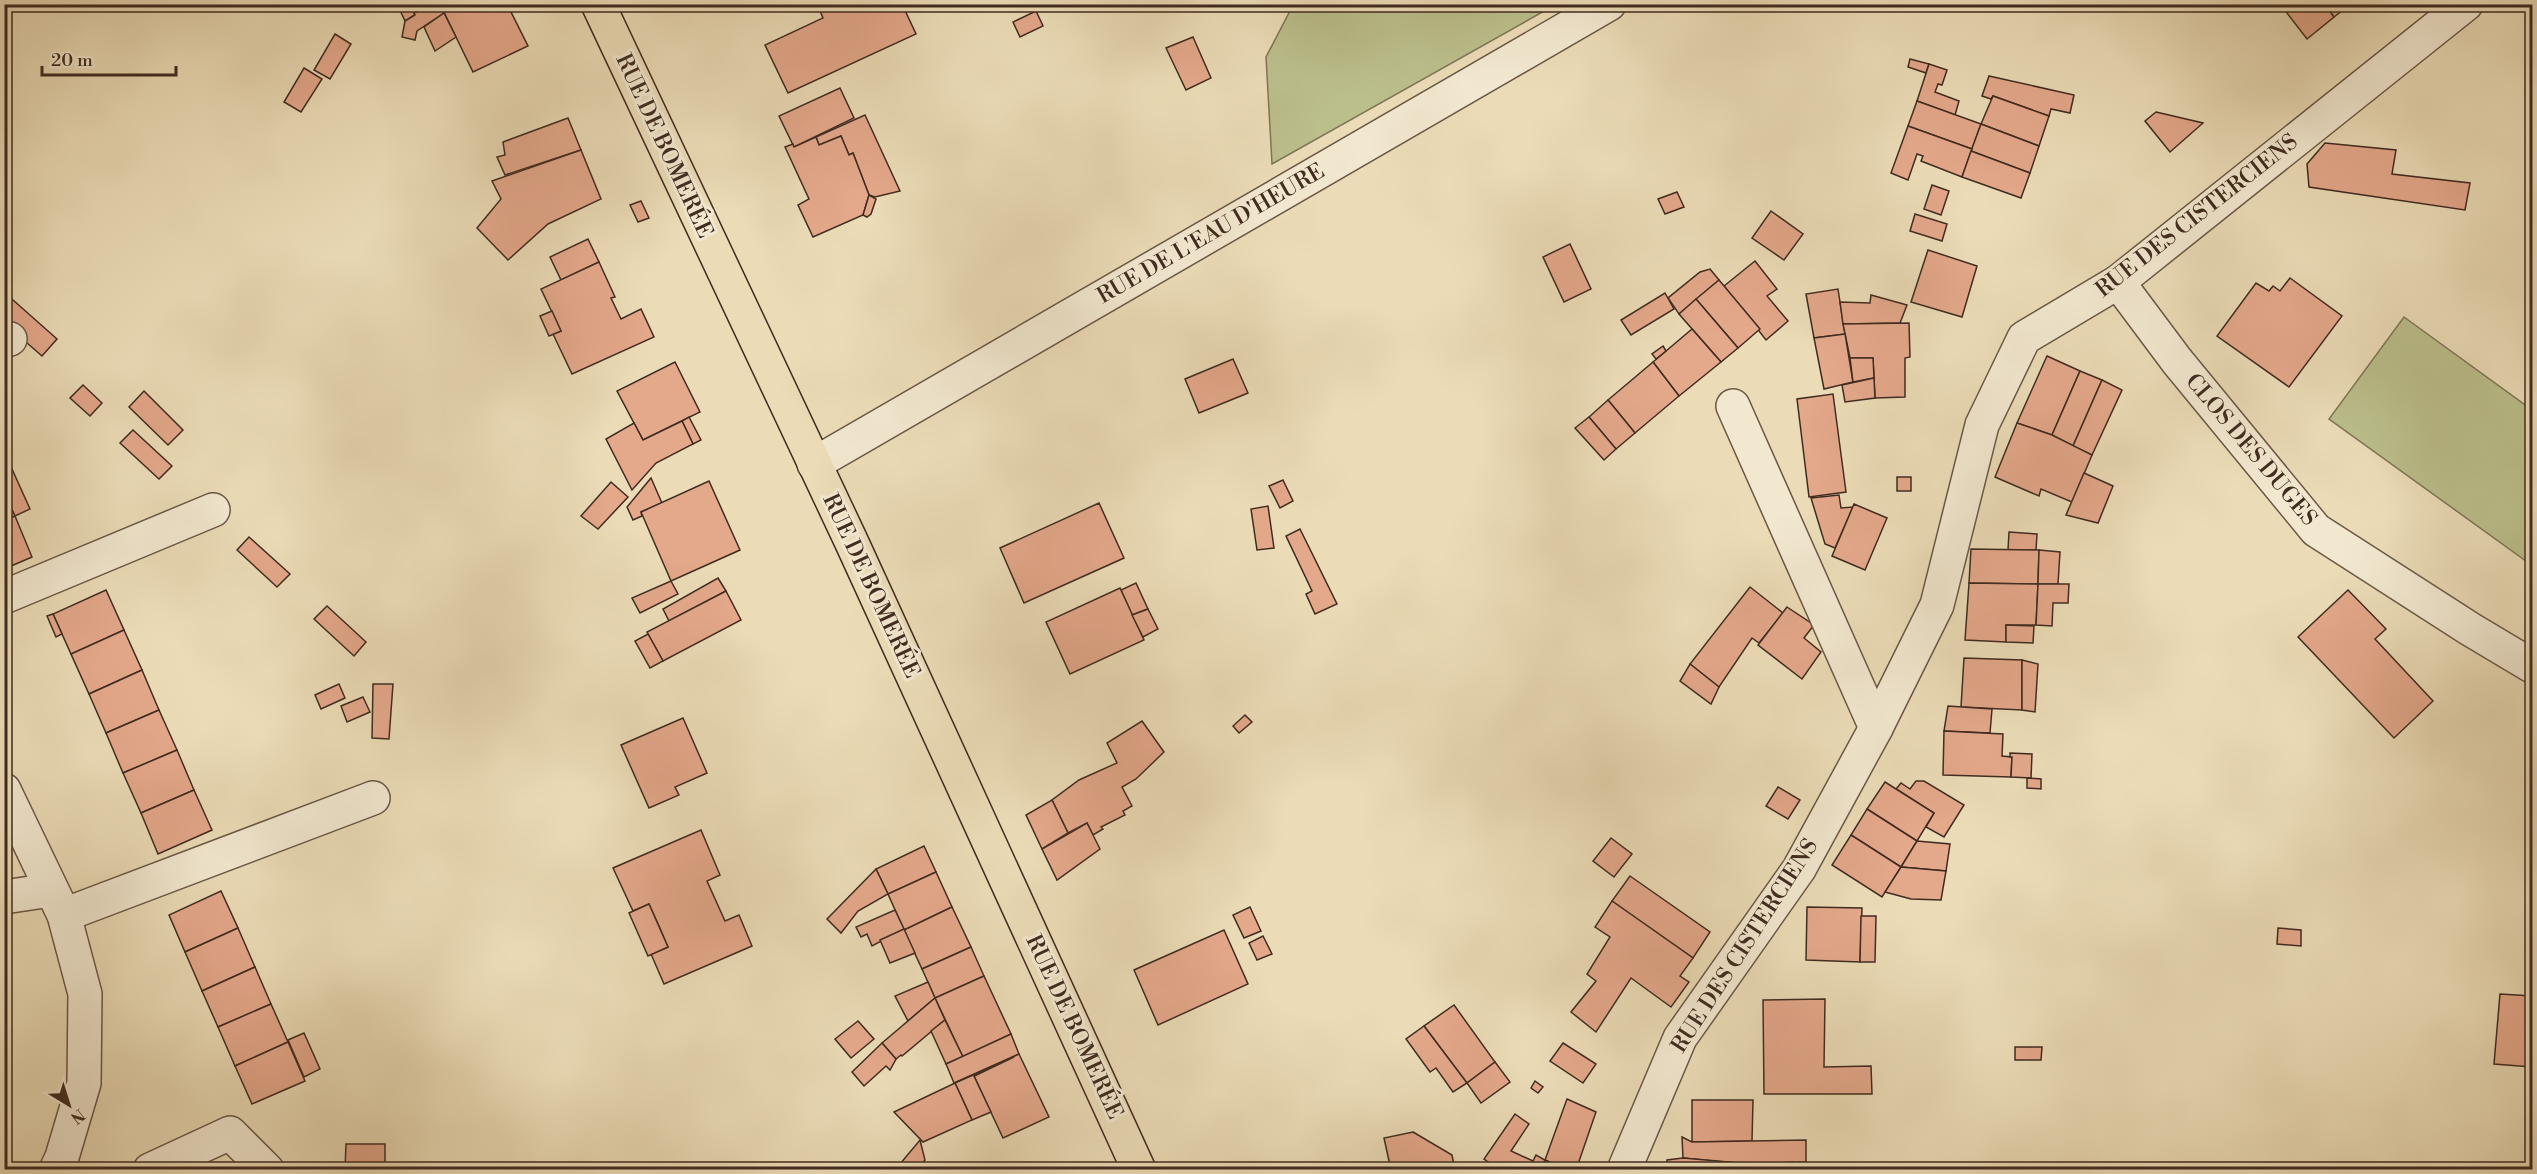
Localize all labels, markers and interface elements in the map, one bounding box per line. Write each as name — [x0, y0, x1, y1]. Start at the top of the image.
scale bar — [42, 39, 176, 77]
text: 20 m — [51, 49, 93, 72]
street label: RUE DE BOMERÉE — [609, 49, 719, 242]
street label: RUE DES CISTERCIENS — [2090, 129, 2304, 303]
street label: RUE DE L'EAU D'HEURE — [1093, 158, 1329, 310]
street label: CLOS DES DUGES — [2179, 368, 2323, 532]
street label: RUE DE BOMERÉE — [816, 489, 926, 682]
street label: RUE DES CISTERCIENS — [1666, 834, 1824, 1058]
street label: RUE DE BOMERÉE — [1019, 930, 1129, 1123]
north arrow — [39, 1075, 99, 1135]
text: N — [66, 1104, 89, 1128]

